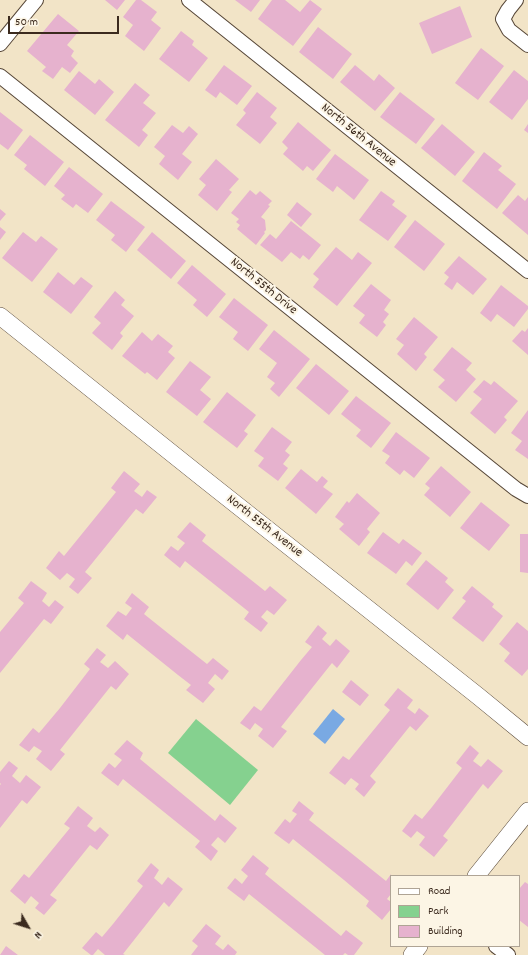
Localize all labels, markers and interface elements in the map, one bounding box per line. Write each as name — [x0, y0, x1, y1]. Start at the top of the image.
scale bar — [10, 8, 121, 34]
text: 50 m — [15, 14, 38, 31]
street label: North 56th Avenue — [317, 101, 399, 171]
street label: North 55th Drive — [226, 255, 300, 319]
street label: North 55th Avenue — [223, 493, 305, 561]
legend — [390, 875, 520, 947]
text: Road — [428, 883, 450, 900]
text: Park — [428, 903, 448, 920]
north arrow — [8, 907, 48, 947]
text: Building — [428, 923, 463, 940]
text: N — [29, 927, 45, 942]

